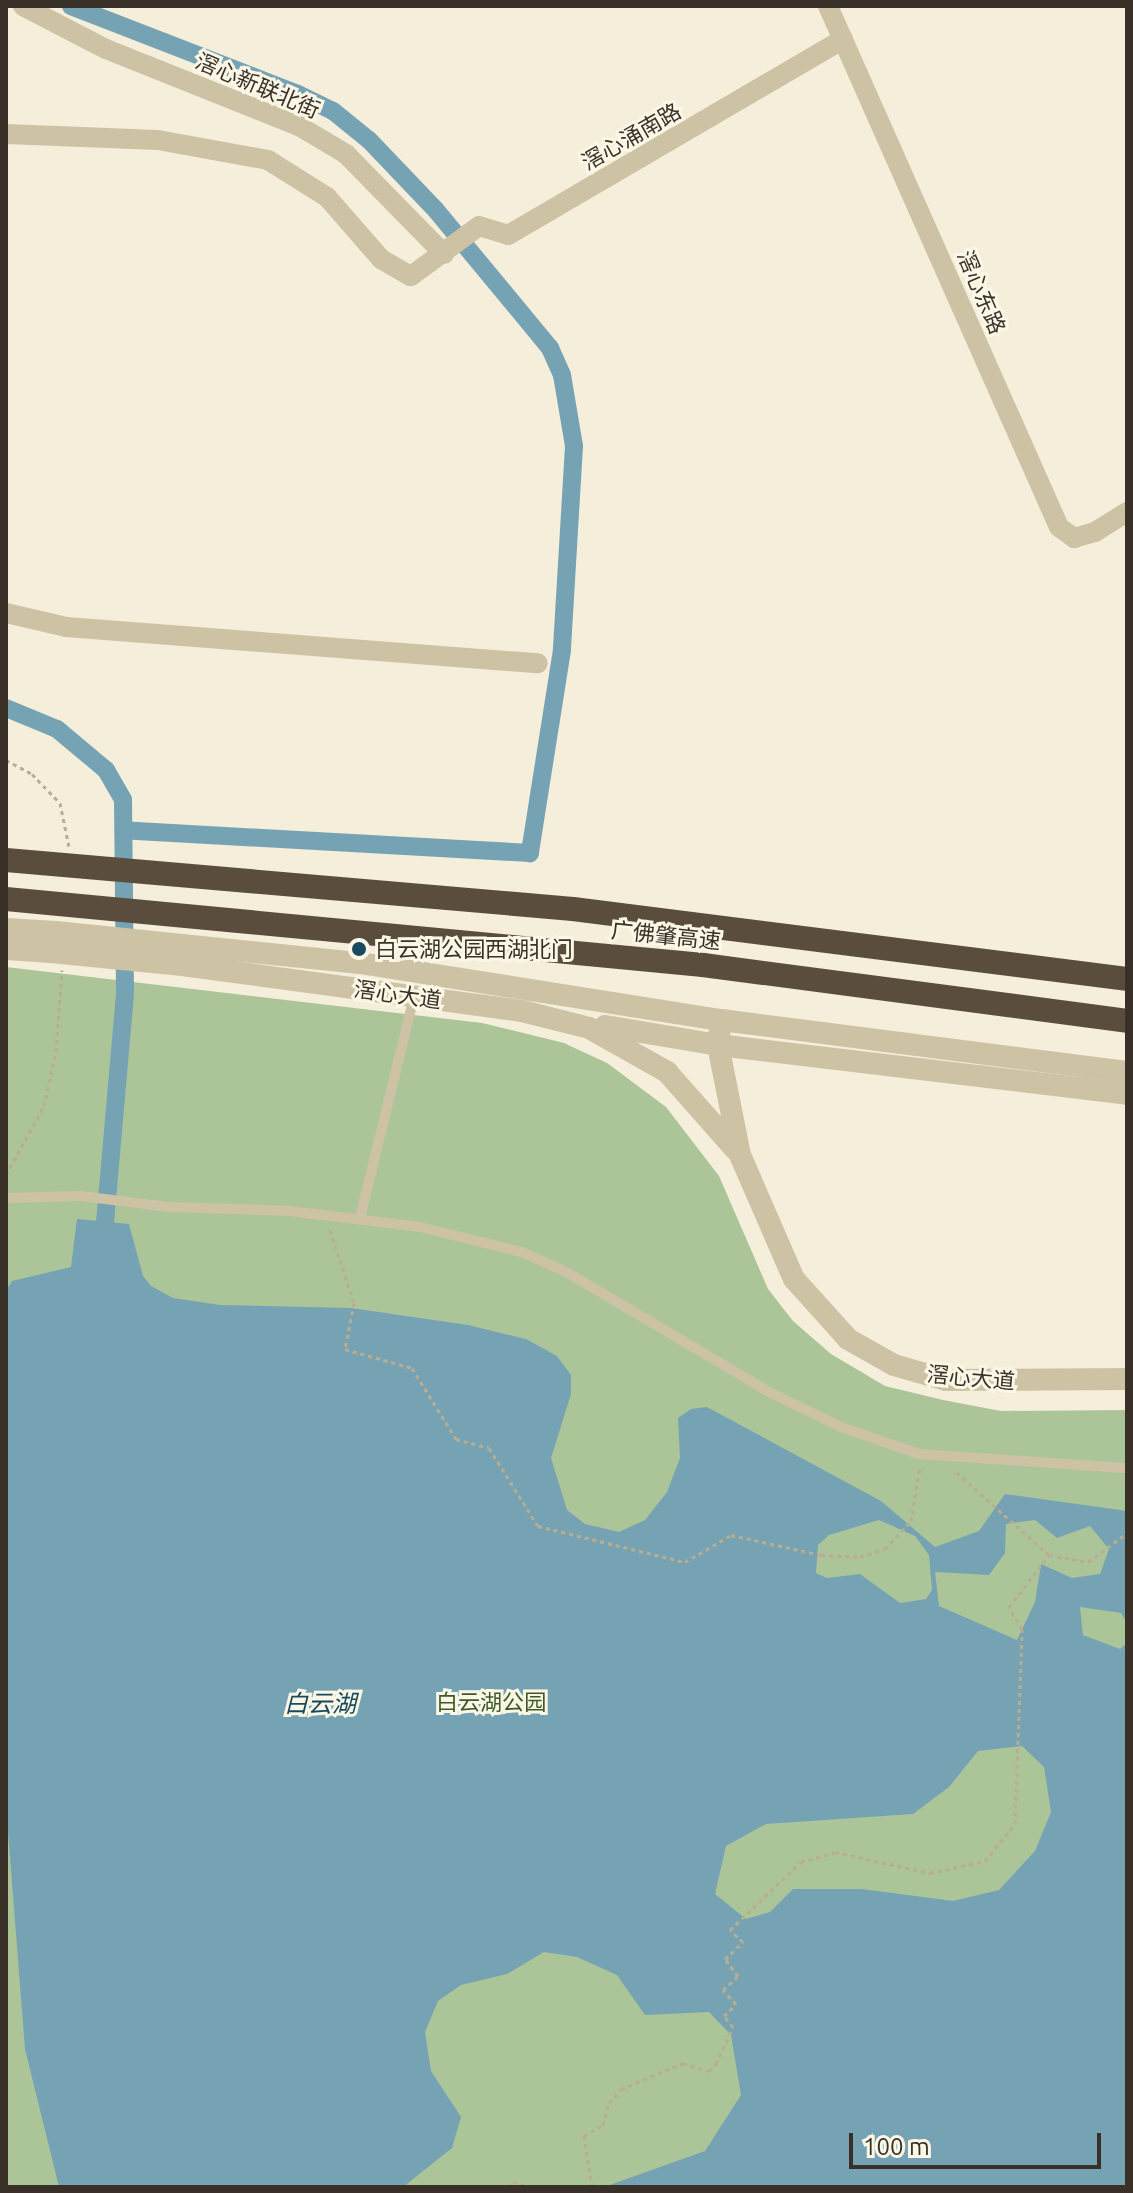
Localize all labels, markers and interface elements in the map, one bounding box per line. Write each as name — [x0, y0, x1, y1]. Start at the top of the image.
street label: 滘心新联北街 — [192, 47, 324, 123]
street label: 滘心涌南路 — [577, 97, 685, 175]
street label: 滘心东路 — [953, 246, 1011, 338]
street label: 广佛肇高速 — [610, 916, 722, 954]
place label: 白云湖公园西湖北门 — [375, 936, 573, 962]
marker: 白云湖公园西湖北门 — [350, 940, 368, 958]
street label: 滘心大道 — [353, 975, 443, 1013]
street label: 滘心大道 — [926, 1360, 1016, 1394]
park label: 白云湖公园 — [436, 1689, 546, 1715]
water label: 白云湖 — [284, 1690, 356, 1718]
scale bar — [853, 2117, 1105, 2167]
text: 100 m — [863, 2133, 930, 2160]

